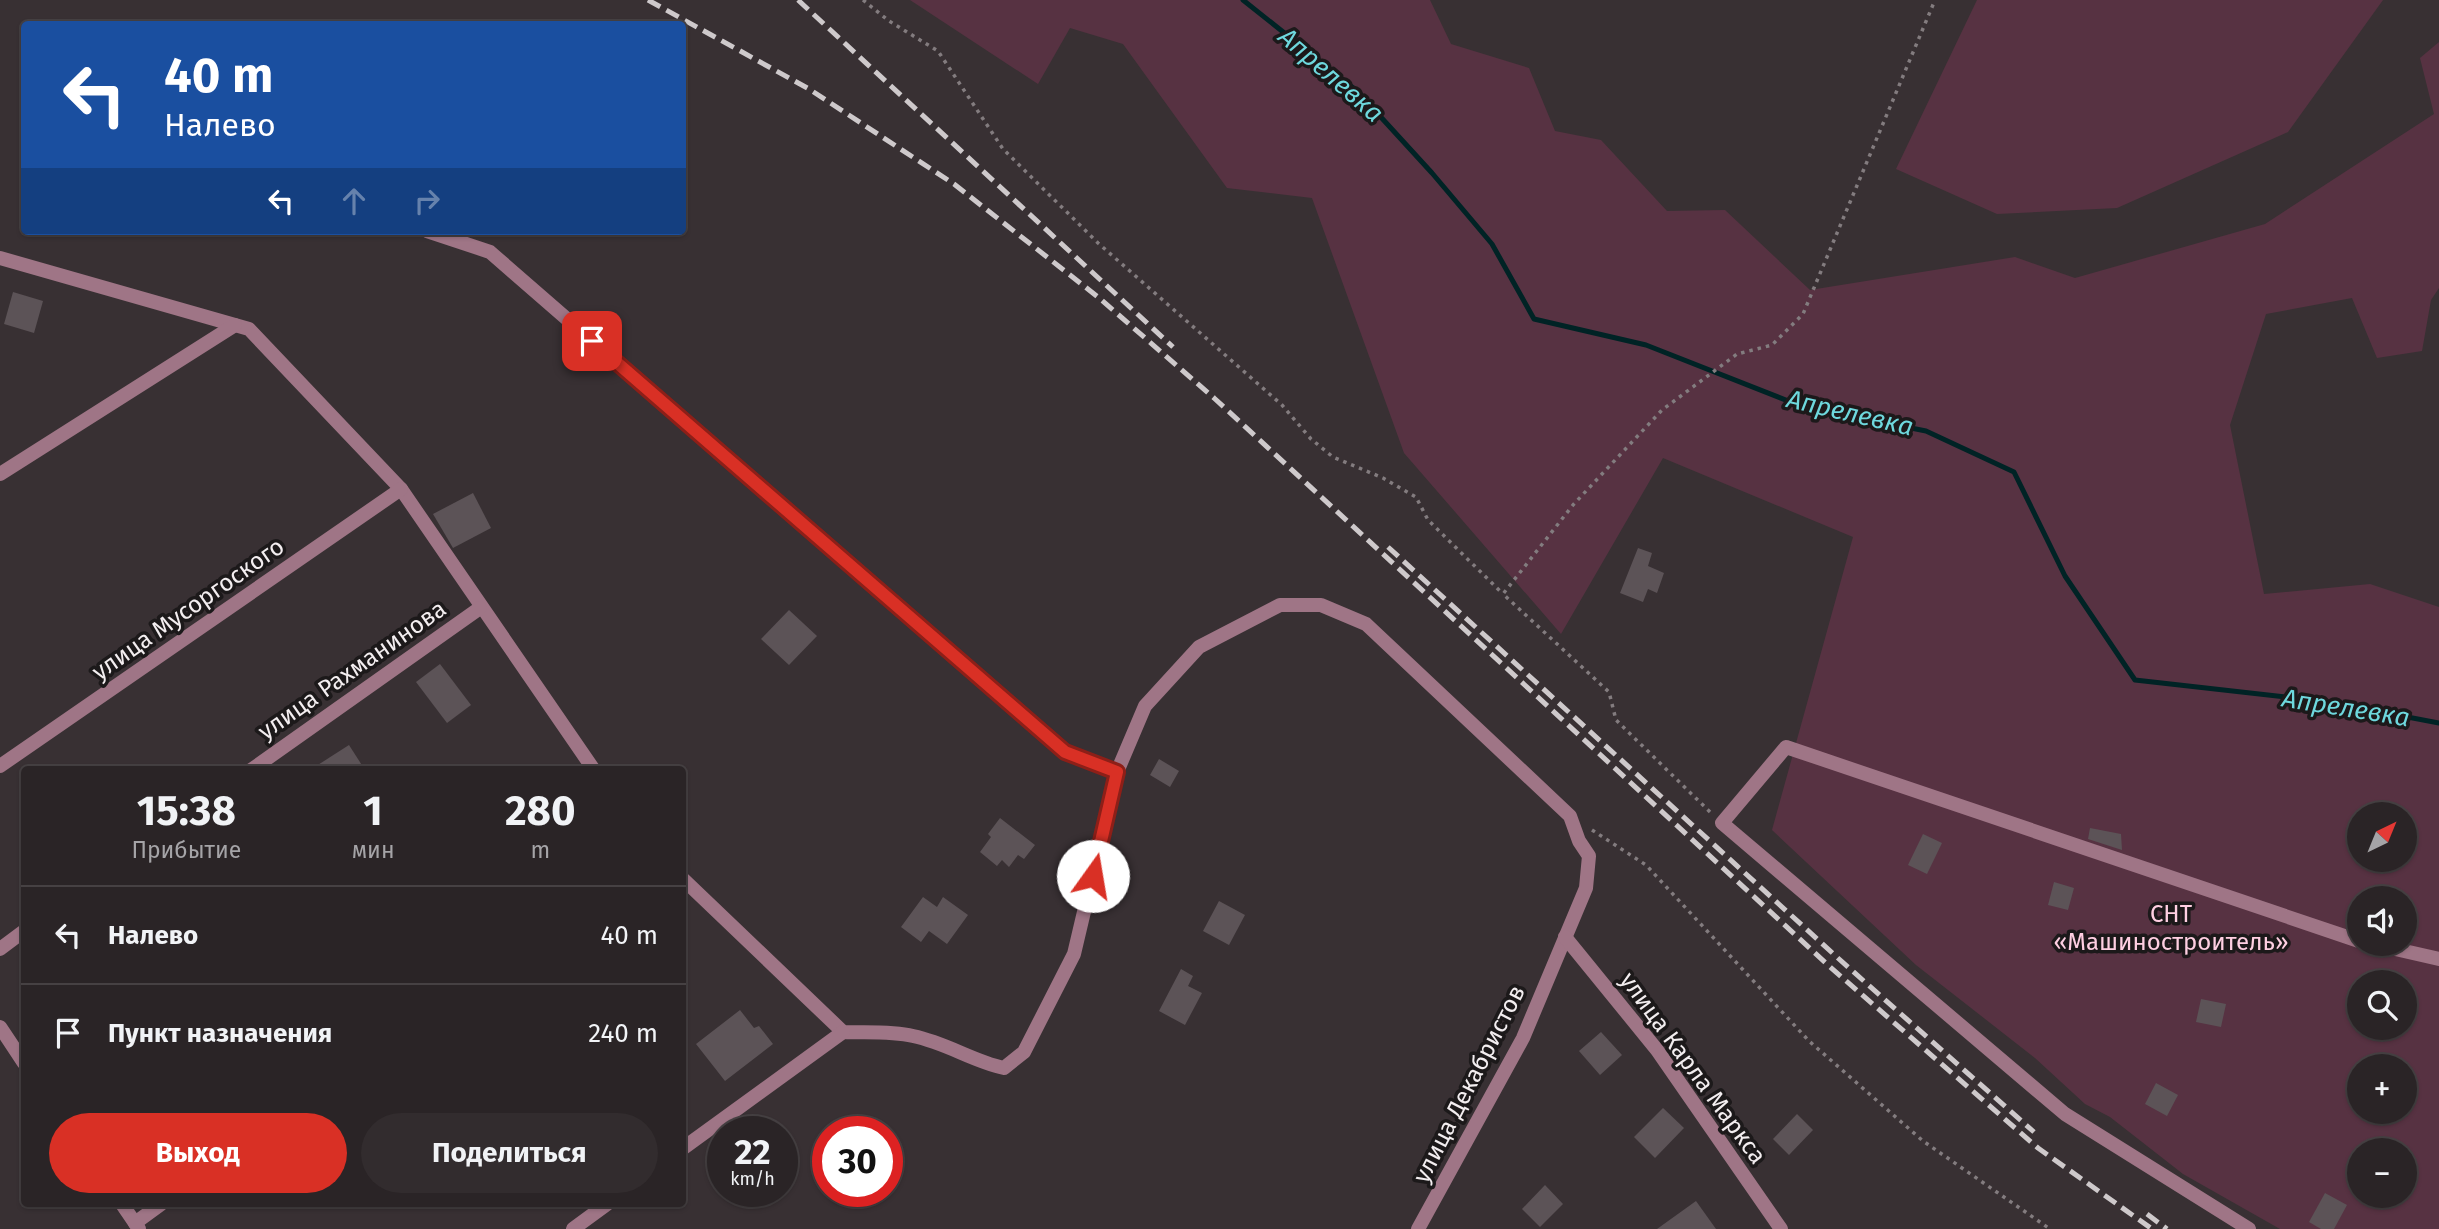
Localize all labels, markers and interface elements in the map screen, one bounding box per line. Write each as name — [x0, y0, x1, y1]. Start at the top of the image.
water label: Апрелевка — [1272, 20, 1390, 129]
text: 40 m — [164, 46, 273, 105]
icon: left — [49, 49, 140, 140]
text: Налево — [164, 106, 276, 144]
icon: left — [262, 182, 300, 220]
icon: ahead — [335, 182, 373, 220]
icon: right — [408, 182, 446, 220]
pin — [562, 311, 622, 371]
icon: arrive — [573, 322, 611, 360]
water label: Апрелевка — [1783, 383, 1916, 443]
street label: улица Мусоргоского — [87, 532, 289, 686]
street label: улица Рахманинова — [253, 595, 451, 745]
water label: Апрелевка — [2279, 682, 2412, 733]
text: 15:38 — [137, 786, 236, 836]
text: 1 — [363, 786, 383, 836]
text: 280 — [505, 786, 576, 836]
north arrow — [2347, 802, 2417, 872]
map controls — [2347, 802, 2417, 1208]
text: Прибытие — [131, 836, 241, 864]
text: мин — [352, 836, 395, 864]
text: m — [530, 836, 550, 864]
position arrow — [1056, 839, 1130, 913]
button: sound — [2347, 886, 2417, 956]
park label: СНТ «Машиностроитель» — [2053, 900, 2289, 956]
icon: left — [49, 916, 87, 954]
text: Налево — [108, 920, 198, 951]
text: 40 m — [600, 920, 658, 951]
street label: улица Карла Маркса — [1614, 967, 1772, 1169]
button: search — [2347, 970, 2417, 1040]
street label: улица Декабристов — [1407, 981, 1531, 1187]
icon: arrive — [49, 1014, 87, 1052]
text: Пункт назначения — [108, 1018, 332, 1049]
text: 240 m — [588, 1018, 658, 1049]
button: + — [2347, 1054, 2417, 1124]
button: Выход — [49, 1113, 347, 1193]
button: Поделиться — [361, 1113, 658, 1193]
speed limit sign: 30 — [812, 1116, 903, 1207]
text: 22 — [734, 1131, 771, 1173]
button: − — [2347, 1138, 2417, 1208]
text: km/h — [730, 1168, 775, 1190]

